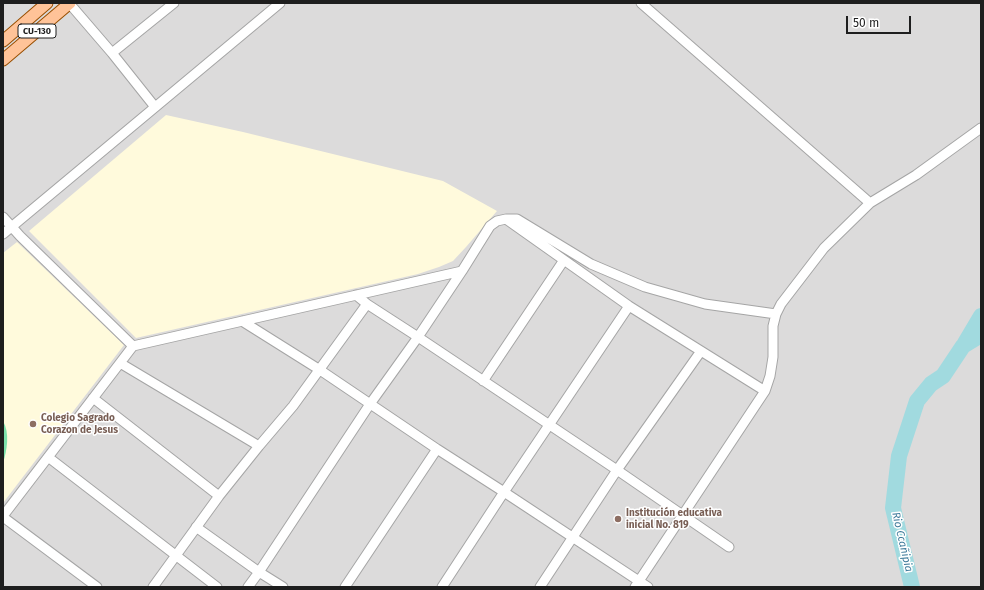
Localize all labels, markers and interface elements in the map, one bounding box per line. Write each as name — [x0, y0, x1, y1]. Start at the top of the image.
scale bar — [848, 8, 913, 34]
text: 50 m — [853, 16, 879, 30]
road number: CU-130 — [18, 24, 56, 38]
place label: Colegio Sagrado Corazon de Jesus — [41, 412, 118, 436]
marker: Colegio Sagrado Corazon de Jesus — [28, 419, 38, 429]
place label: Institución educativa inicial No. 819 — [626, 507, 722, 530]
water label: Rio Ccañipia — [889, 511, 915, 573]
marker: Institución educativa inicial No. 819 — [613, 514, 623, 524]

